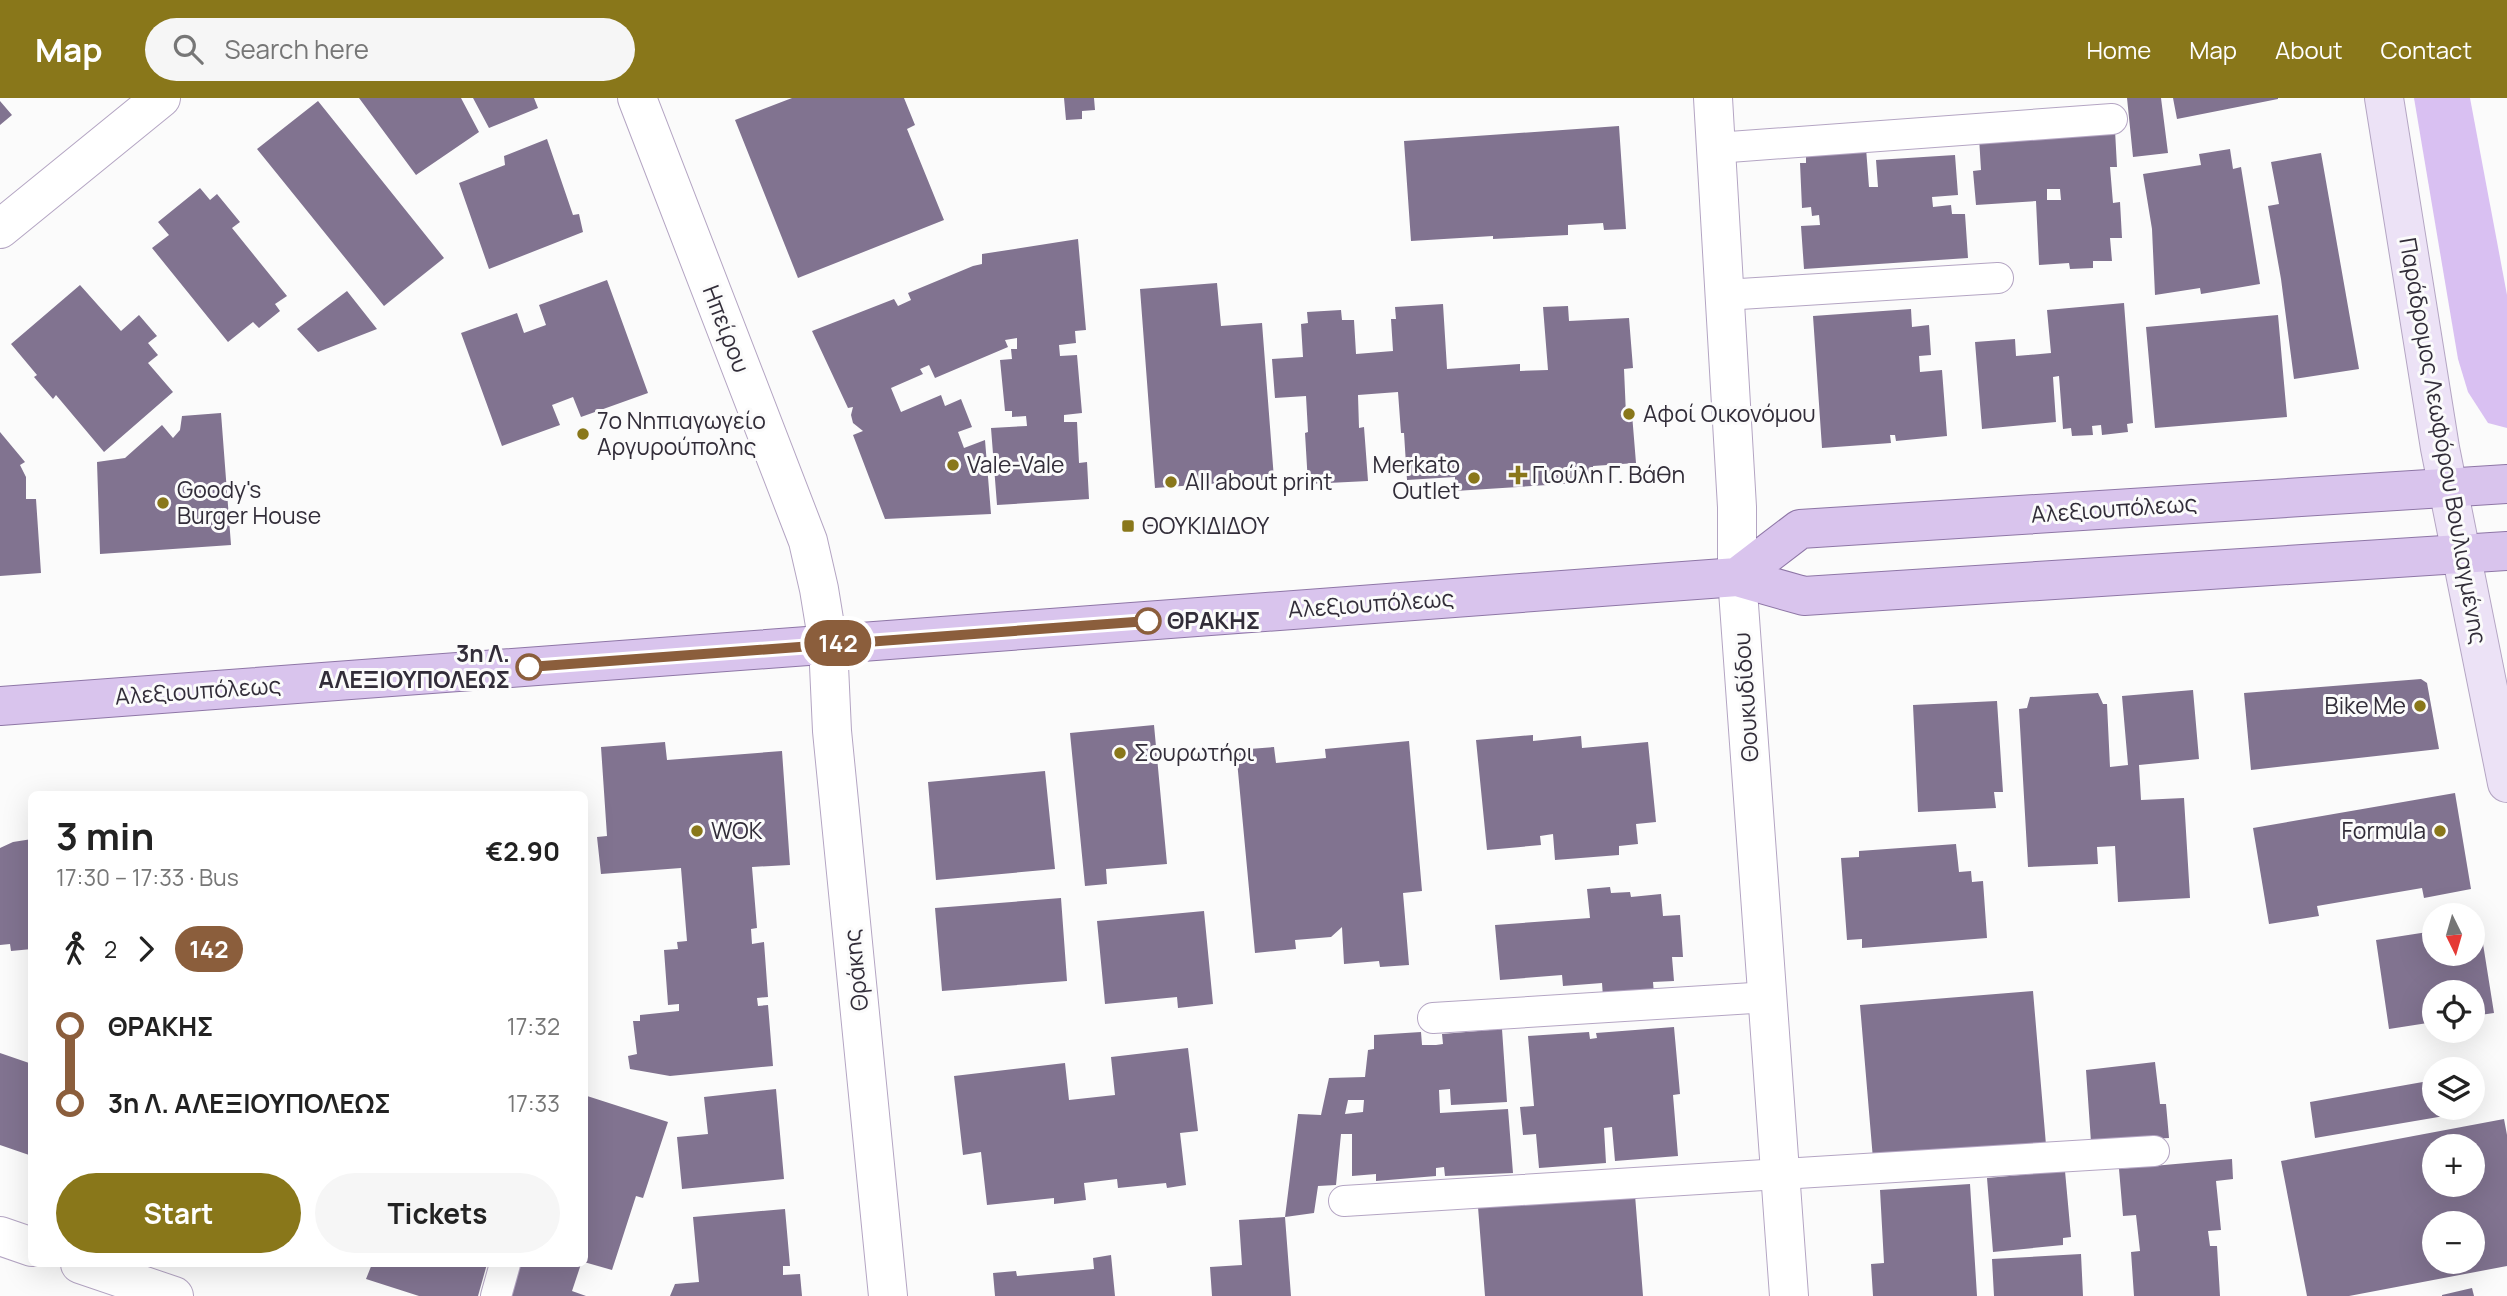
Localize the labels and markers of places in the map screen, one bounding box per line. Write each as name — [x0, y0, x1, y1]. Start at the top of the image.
place label: Αφοί Οικονόμου — [1643, 397, 1816, 429]
place label: 7ο Νηπιαγωγείο Αργυρούπολης — [597, 404, 766, 462]
marker: Αφοί Οικονόμου — [1621, 406, 1637, 422]
marker: 7ο Νηπιαγωγείο Αργυρούπολης — [575, 426, 591, 442]
place label: Vale-Vale — [967, 448, 1065, 480]
place label: Merkato Outlet — [1372, 448, 1460, 506]
marker: Vale-Vale — [945, 457, 961, 473]
place label: Γιούλη Γ. Βάθη — [1532, 458, 1685, 490]
place label: All about print — [1185, 465, 1333, 497]
marker: Γιούλη Γ. Βάθη — [1510, 467, 1526, 483]
marker: Merkato Outlet — [1466, 470, 1482, 486]
place label: Goody's Burger House — [177, 473, 321, 531]
marker: All about print — [1163, 474, 1179, 490]
marker: Goody's Burger House — [155, 495, 171, 511]
place label: ΘΟΥΚΙΔΙΔΟΥ — [1142, 509, 1269, 541]
marker: ΘΟΥΚΙΔΙΔΟΥ — [1120, 518, 1136, 534]
place label: ΘΡΑΚΗΣ — [1167, 604, 1260, 636]
marker: ΘΡΑΚΗΣ — [1135, 608, 1161, 634]
place label: 3η Λ. ΑΛΕΞΙΟΥΠΟΛΕΩΣ — [319, 637, 510, 695]
marker: 3η Λ. ΑΛΕΞΙΟΥΠΟΛΕΩΣ — [516, 654, 542, 680]
place label: Bike Me — [2325, 689, 2406, 721]
marker: Bike Me — [2412, 698, 2428, 714]
place label: Σουρωτήρι — [1134, 736, 1255, 768]
marker: Σουρωτήρι — [1112, 745, 1128, 761]
place label: WOK — [711, 814, 763, 846]
place label: Formula — [2342, 814, 2426, 846]
marker: WOK — [689, 823, 705, 839]
marker: Formula — [2432, 823, 2448, 839]

